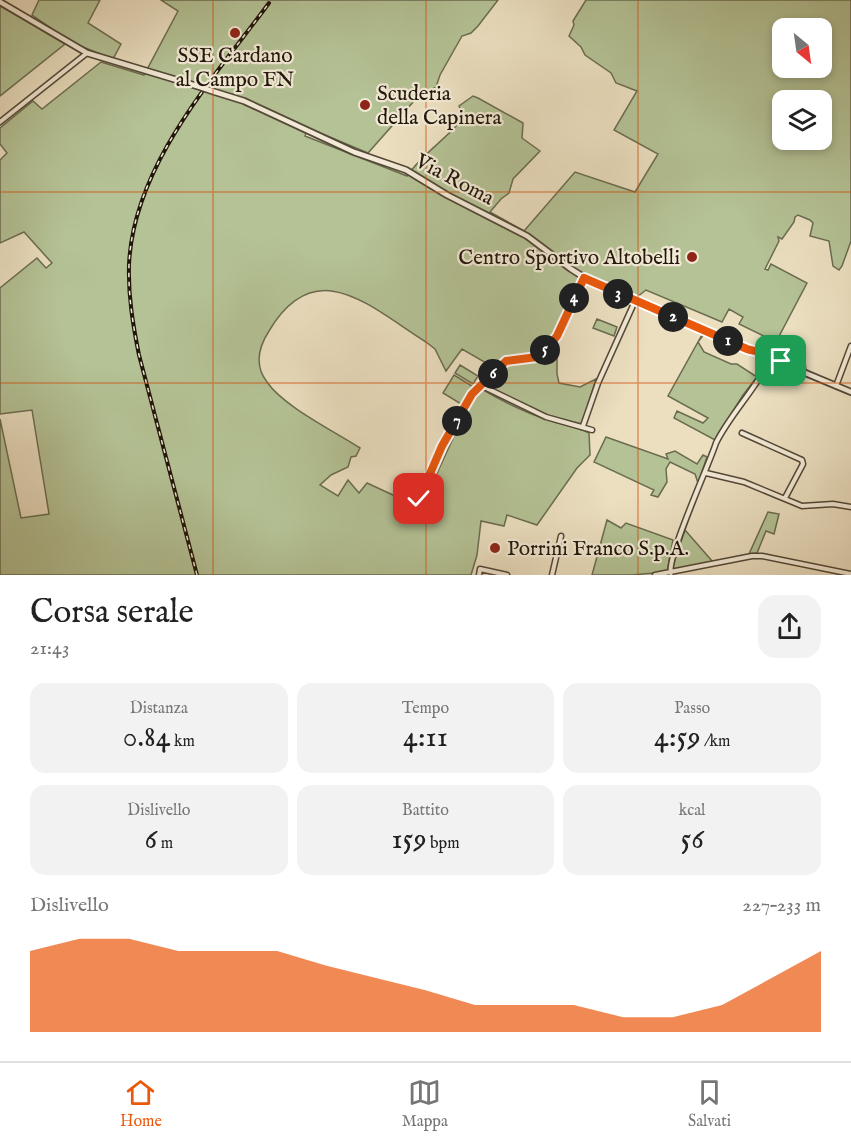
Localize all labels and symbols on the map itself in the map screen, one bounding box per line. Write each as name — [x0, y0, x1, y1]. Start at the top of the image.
north arrow — [772, 18, 832, 78]
marker: SSE Cardano al Campo FN — [228, 26, 242, 40]
place label: SSE Cardano al Campo FN — [176, 43, 294, 94]
place label: Scuderia della Capinera — [377, 81, 503, 132]
marker: Scuderia della Capinera — [358, 98, 372, 112]
street label: Via Roma — [409, 148, 499, 213]
place label: Centro Sportivo Altobelli — [458, 245, 680, 272]
marker: Centro Sportivo Altobelli — [685, 250, 699, 264]
pin: 3 — [603, 279, 633, 309]
pin: 4 — [559, 283, 589, 313]
pin: 2 — [658, 302, 688, 332]
pin: 1 — [713, 326, 743, 356]
pin: 5 — [530, 335, 560, 365]
pin — [755, 335, 806, 386]
pin: 6 — [478, 359, 508, 389]
pin: 7 — [442, 406, 472, 436]
pin — [393, 473, 444, 524]
place label: Porrini Franco S.p.A. — [507, 536, 689, 563]
marker: Porrini Franco S.p.A. — [488, 541, 502, 555]

